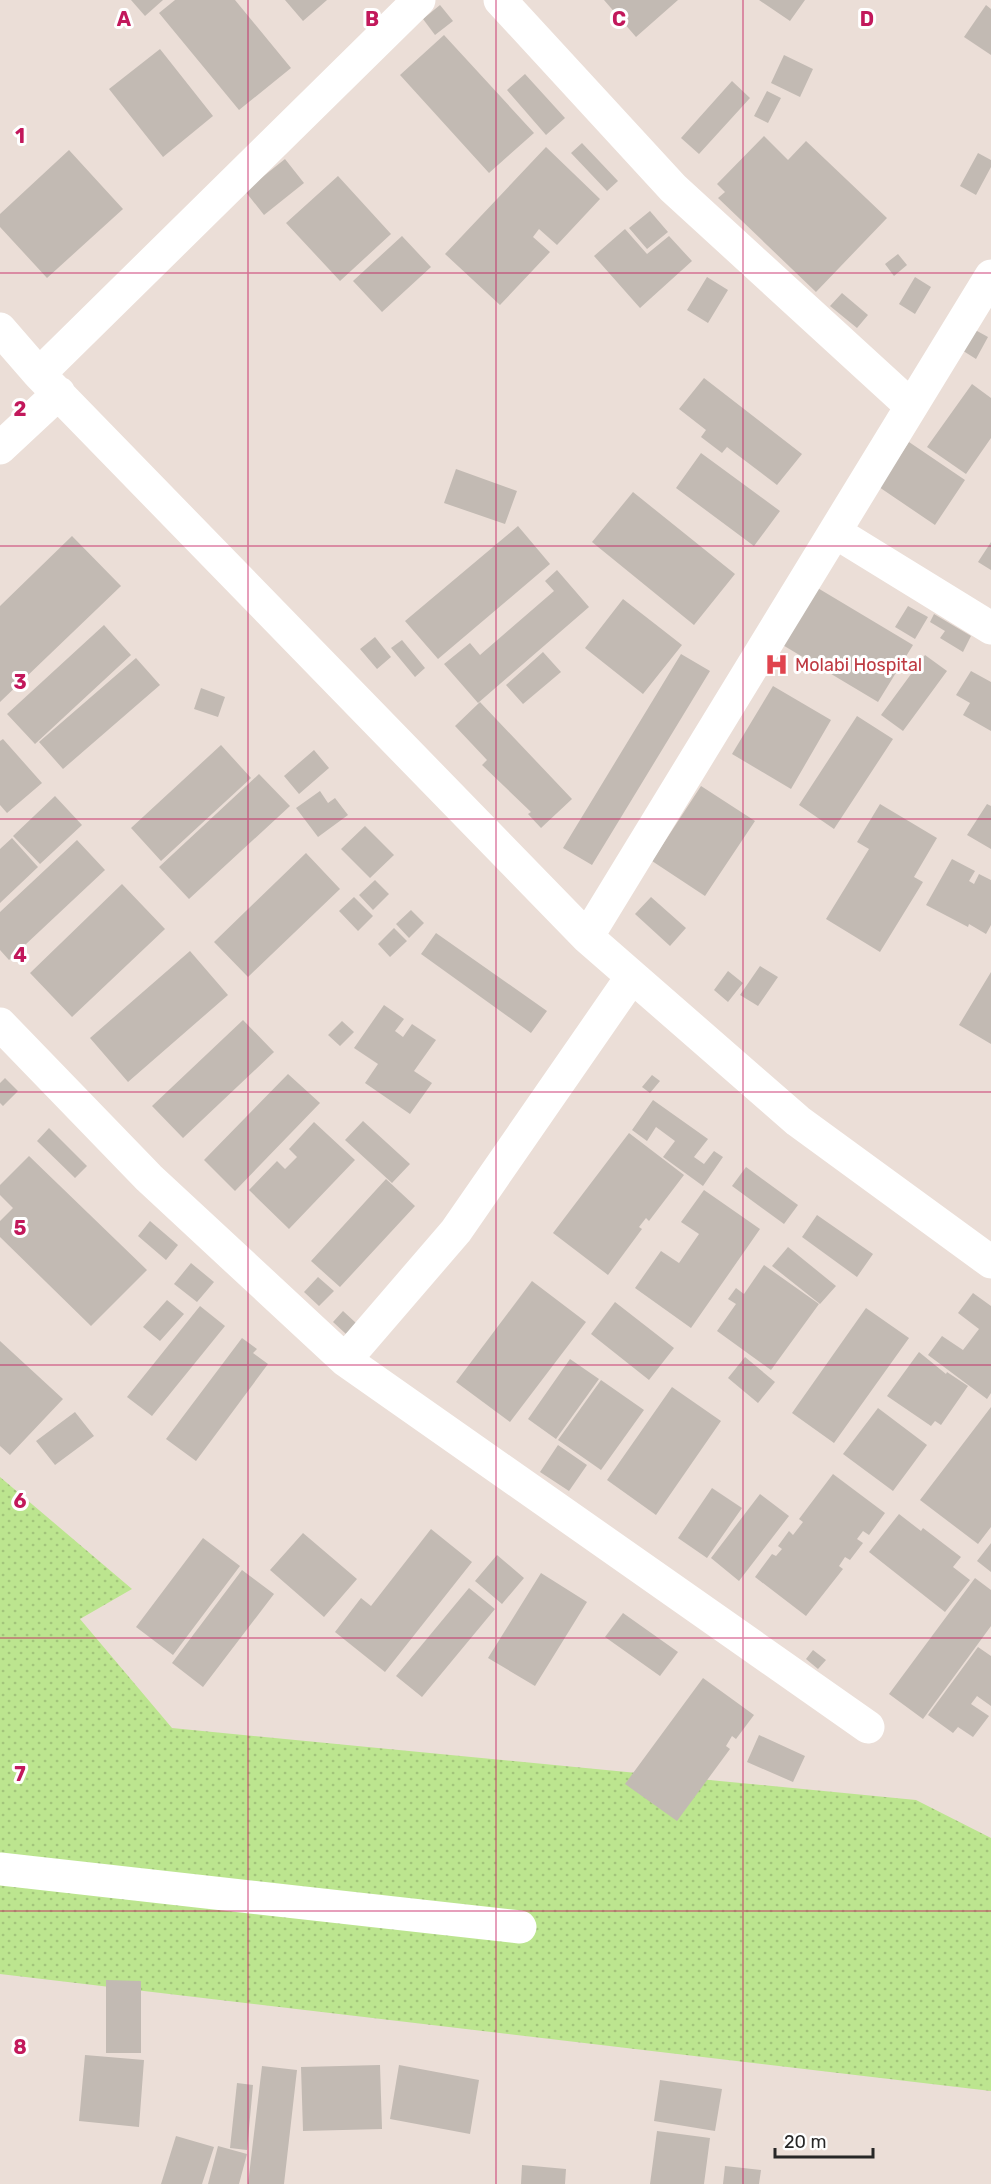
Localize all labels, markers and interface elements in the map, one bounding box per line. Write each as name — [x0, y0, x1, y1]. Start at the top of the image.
text: A — [117, 7, 132, 31]
text: B — [365, 7, 379, 31]
text: C — [612, 7, 626, 31]
text: D — [860, 7, 874, 31]
text: 1 — [15, 124, 25, 148]
text: 2 — [14, 397, 27, 421]
hospital icon: Molabi Hospital — [764, 652, 790, 678]
place label: Molabi Hospital — [795, 654, 922, 676]
text: 3 — [13, 670, 27, 694]
text: 4 — [13, 943, 27, 967]
text: 5 — [14, 1216, 27, 1240]
text: 6 — [13, 1489, 27, 1513]
text: 7 — [14, 1762, 26, 1786]
text: 8 — [13, 2035, 27, 2059]
scale bar — [775, 2121, 872, 2159]
text: 20 m — [784, 2131, 826, 2153]

